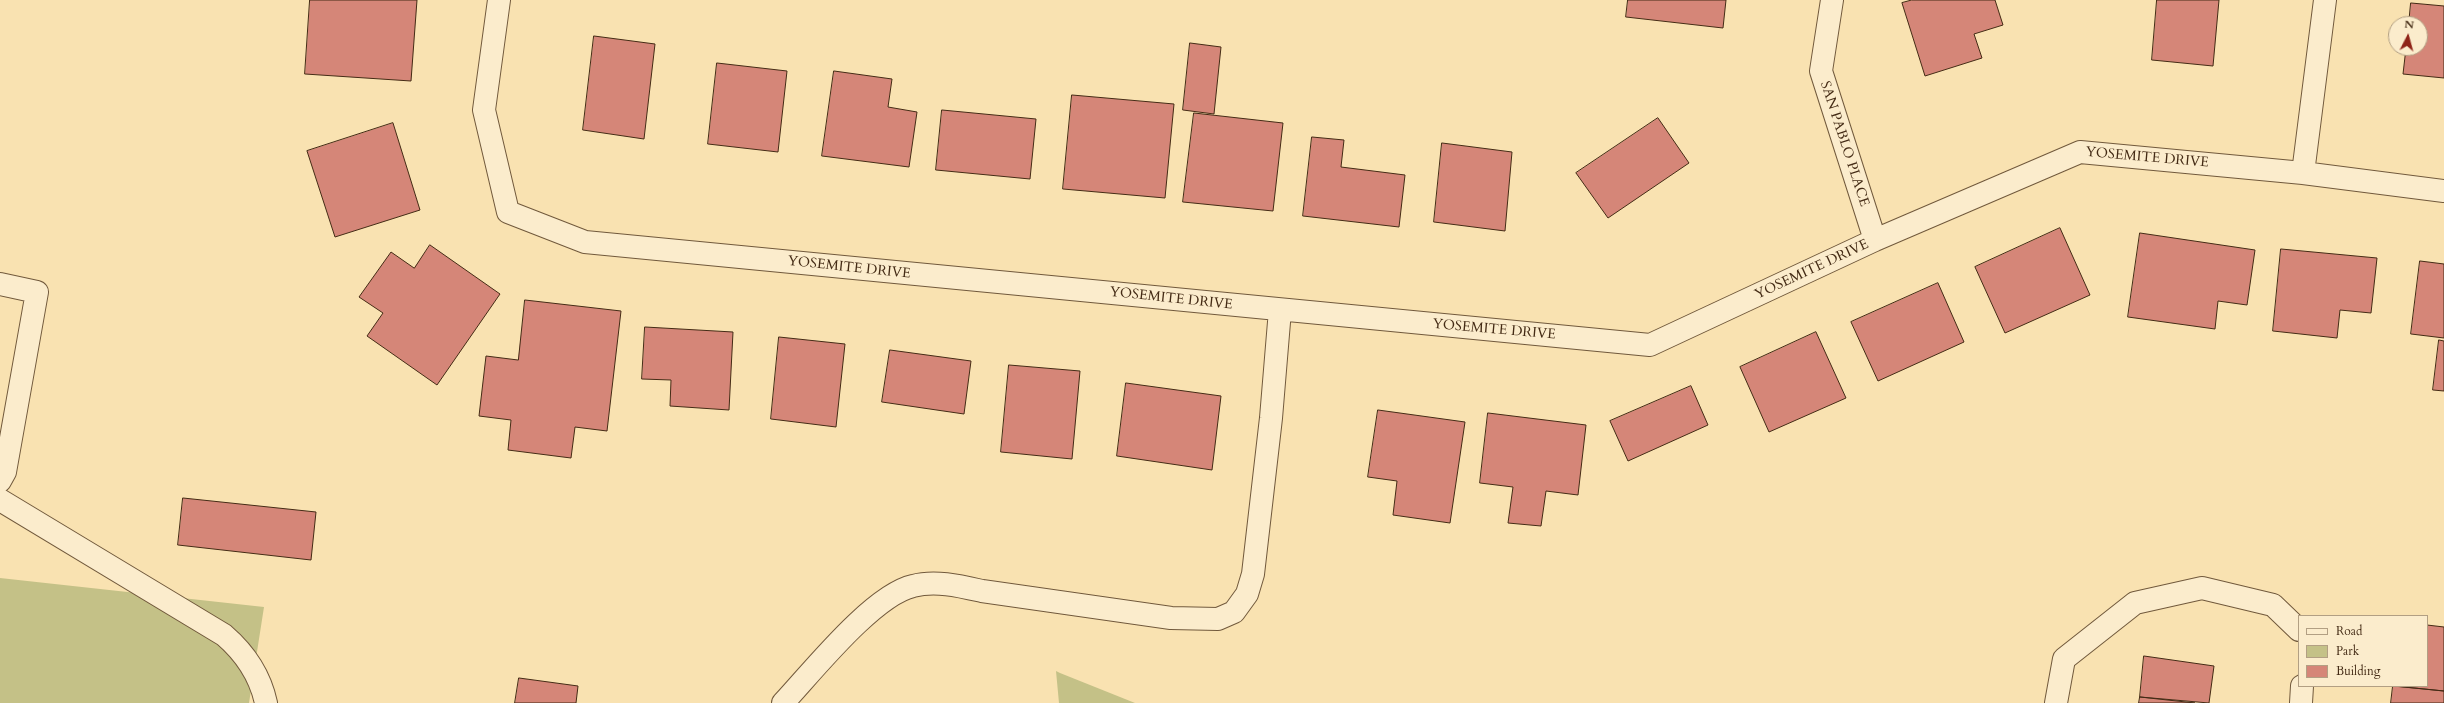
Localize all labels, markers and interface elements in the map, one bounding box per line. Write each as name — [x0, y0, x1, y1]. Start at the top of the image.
north arrow — [2388, 16, 2428, 56]
text: N — [2404, 17, 2415, 33]
street label: SAN PABLO PLACE — [1816, 79, 1872, 209]
street label: YOSEMITE DRIVE — [2085, 144, 2209, 172]
street label: YOSEMITE DRIVE — [1752, 236, 1872, 304]
street label: YOSEMITE DRIVE — [787, 253, 911, 283]
street label: YOSEMITE DRIVE — [1109, 284, 1233, 314]
street label: YOSEMITE DRIVE — [1432, 316, 1556, 344]
legend — [2298, 615, 2428, 687]
text: Road — [2336, 623, 2362, 639]
text: Park — [2336, 643, 2359, 659]
text: Building — [2336, 663, 2380, 679]

